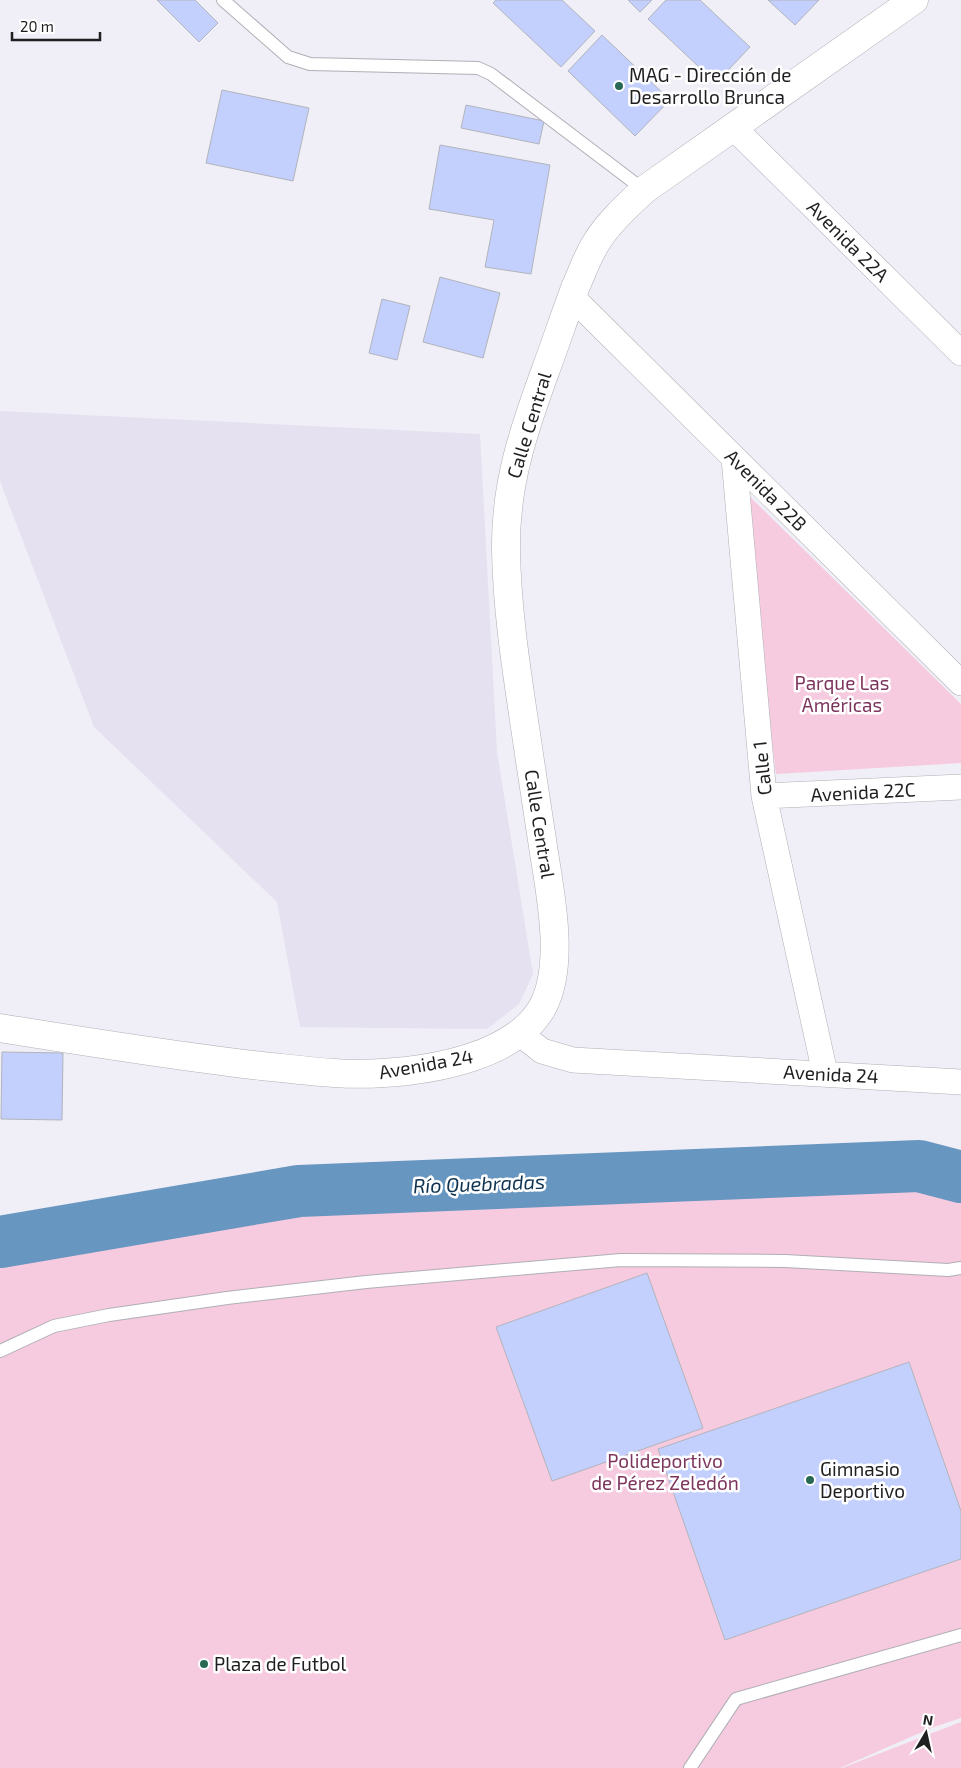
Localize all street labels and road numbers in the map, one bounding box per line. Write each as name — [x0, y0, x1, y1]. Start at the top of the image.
street label: Avenida 22A — [803, 195, 894, 286]
street label: Calle Central — [501, 369, 556, 481]
street label: Avenida 22B — [721, 444, 812, 535]
street label: Calle 1 — [747, 740, 776, 796]
street label: Calle Central — [521, 768, 561, 880]
street label: Avenida 22C — [810, 777, 916, 806]
street label: Avenida 24 — [377, 1044, 475, 1083]
street label: Avenida 24 — [783, 1060, 879, 1087]

